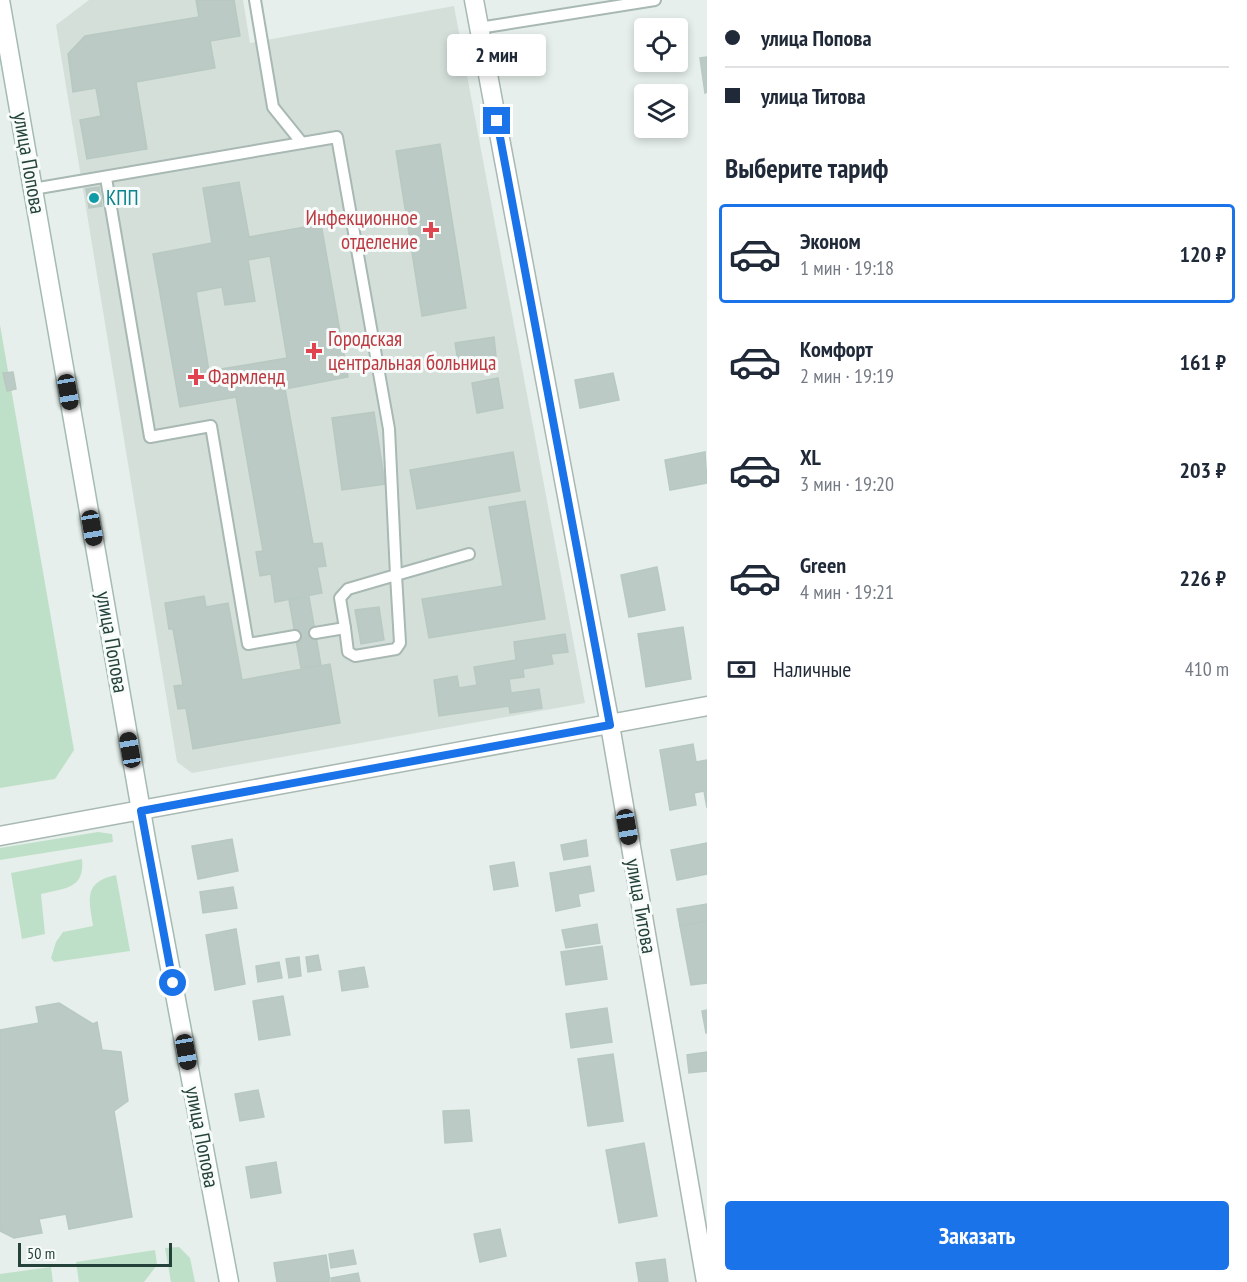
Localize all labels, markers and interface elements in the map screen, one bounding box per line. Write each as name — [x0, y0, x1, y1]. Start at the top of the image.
map controls — [634, 18, 688, 138]
button: locate — [634, 18, 688, 72]
text: улица Попова — [761, 24, 872, 52]
callout: 2 мин — [448, 34, 546, 76]
text: 2 мин — [475, 42, 518, 68]
text: улица Титова — [761, 82, 866, 110]
button: layers — [634, 84, 688, 138]
route end — [483, 107, 510, 134]
street label: улица Попова — [7, 110, 52, 216]
text: Выберите тариф — [725, 151, 888, 185]
place label: КПП — [106, 184, 138, 211]
marker: КПП — [87, 191, 101, 205]
place label: Инфекционное отделение — [306, 204, 418, 255]
marker: Инфекционное отделение — [422, 221, 440, 239]
icon: car — [728, 227, 782, 281]
text: Эконом — [800, 227, 861, 255]
text: 120 ₽ — [1179, 240, 1226, 268]
text: 1 мин · 19:18 — [800, 255, 894, 281]
place label: Городская центральная больница — [328, 325, 497, 376]
icon: car — [728, 335, 782, 389]
text: Комфорт — [800, 335, 873, 363]
marker: Городская центральная больница — [305, 342, 323, 360]
text: 161 ₽ — [1179, 348, 1226, 376]
place label: Фармленд — [208, 363, 285, 390]
text: 2 мин · 19:19 — [800, 363, 894, 389]
marker: Фармленд — [189, 370, 203, 384]
car — [56, 373, 80, 411]
icon: car — [728, 443, 782, 497]
text: XL — [800, 443, 821, 471]
text: 203 ₽ — [1179, 456, 1226, 484]
text: 3 мин · 19:20 — [800, 471, 894, 497]
car — [80, 509, 104, 547]
icon: car — [728, 551, 782, 605]
text: Green — [800, 551, 846, 579]
text: 226 ₽ — [1179, 564, 1226, 592]
text: 4 мин · 19:21 — [800, 579, 894, 605]
street label: улица Попова — [90, 589, 135, 695]
icon: cash — [725, 653, 758, 686]
text: Наличные — [773, 655, 851, 683]
text: 410 m — [1185, 656, 1229, 682]
car — [118, 731, 142, 769]
car — [615, 808, 639, 846]
street label: улица Титова — [620, 856, 663, 956]
route start — [159, 969, 186, 996]
car — [174, 1033, 198, 1071]
street label: улица Попова — [179, 1084, 226, 1190]
button: Заказать — [725, 1201, 1229, 1270]
scale bar — [18, 1240, 172, 1268]
text: 50 m — [27, 1243, 55, 1263]

